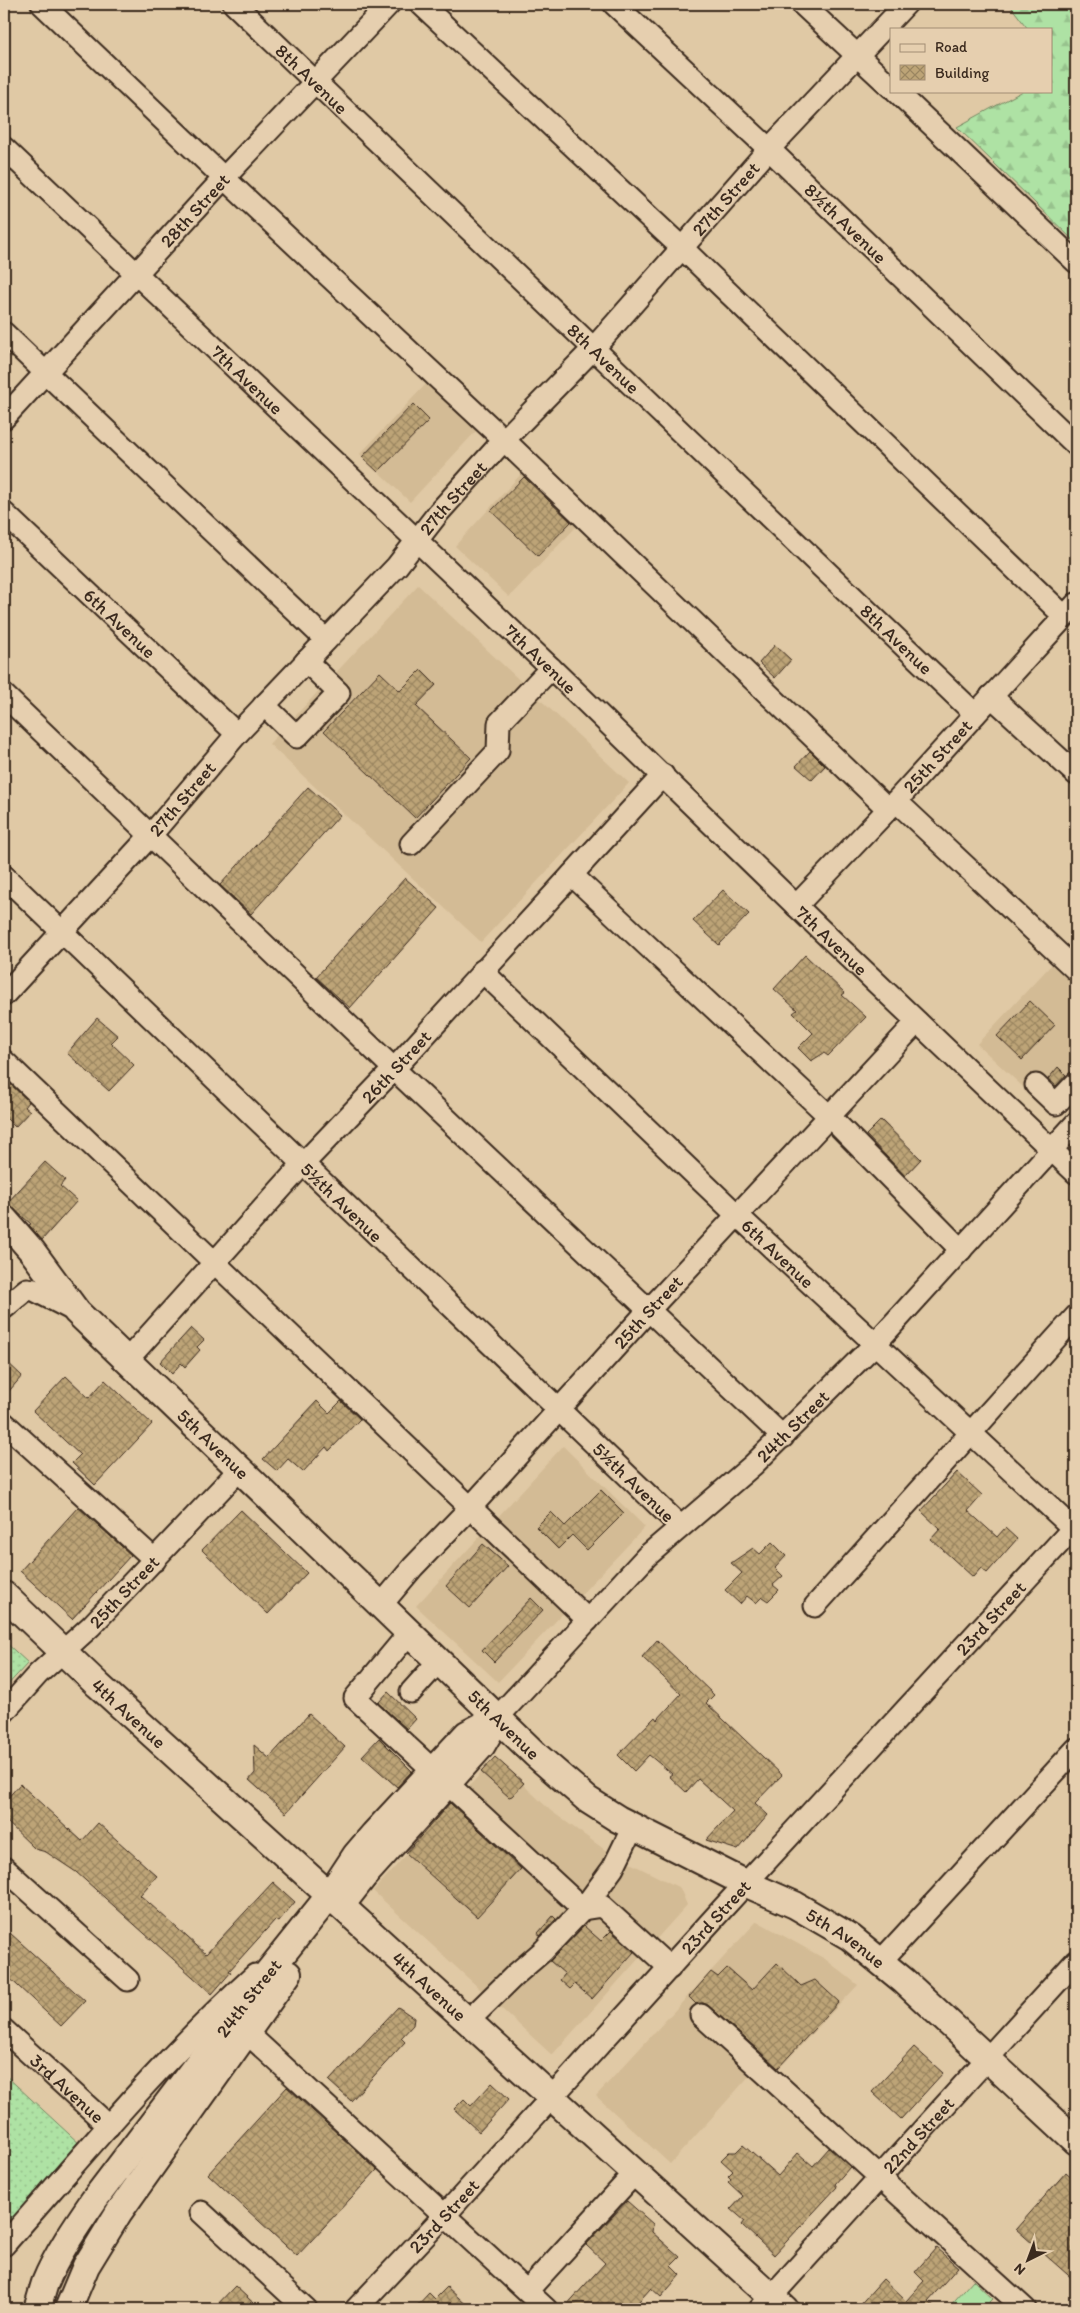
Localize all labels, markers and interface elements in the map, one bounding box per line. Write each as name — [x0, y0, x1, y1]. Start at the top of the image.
legend — [890, 28, 1052, 92]
text: Road — [935, 38, 968, 56]
street label: 8th Avenue — [270, 39, 353, 119]
text: Building — [935, 64, 989, 82]
street label: 27th Street — [687, 157, 765, 241]
street label: 28th Street — [155, 169, 235, 252]
street label: 8½th Avenue — [800, 178, 892, 268]
street label: 8th Avenue — [562, 318, 644, 399]
street label: 7th Avenue — [206, 340, 288, 420]
street label: 27th Street — [414, 456, 492, 540]
street label: 6th Avenue — [79, 584, 161, 663]
street label: 8th Avenue — [855, 599, 938, 680]
street label: 7th Avenue — [500, 619, 581, 699]
street label: 25th Street — [898, 715, 977, 798]
street label: 27th Street — [144, 757, 221, 841]
street label: 7th Avenue — [791, 901, 872, 980]
street label: 26th Street — [356, 1025, 436, 1108]
street label: 5½th Avenue — [296, 1157, 388, 1247]
street label: 6th Avenue — [736, 1214, 819, 1293]
street label: 25th Street — [609, 1271, 687, 1354]
street label: 24th Street — [752, 1385, 834, 1467]
street label: 5th Avenue — [172, 1404, 254, 1484]
street label: 5½th Avenue — [588, 1437, 680, 1527]
street label: 25th Street — [84, 1551, 164, 1633]
street label: 23rd Street — [951, 1576, 1031, 1660]
street label: 4th Avenue — [87, 1674, 171, 1753]
street label: 5th Avenue — [463, 1685, 545, 1765]
street label: 23rd Street — [676, 1875, 756, 1959]
street label: 5th Avenue — [802, 1903, 890, 1973]
street label: 4th Avenue — [387, 1947, 471, 2026]
street label: 24th Street — [211, 1954, 286, 2042]
street label: 3rd Avenue — [25, 2049, 109, 2128]
street label: 22nd Street — [878, 2092, 959, 2179]
street label: 23rd Street — [404, 2174, 484, 2258]
north arrow — [1002, 2236, 1052, 2286]
text: N — [1010, 2260, 1029, 2279]

